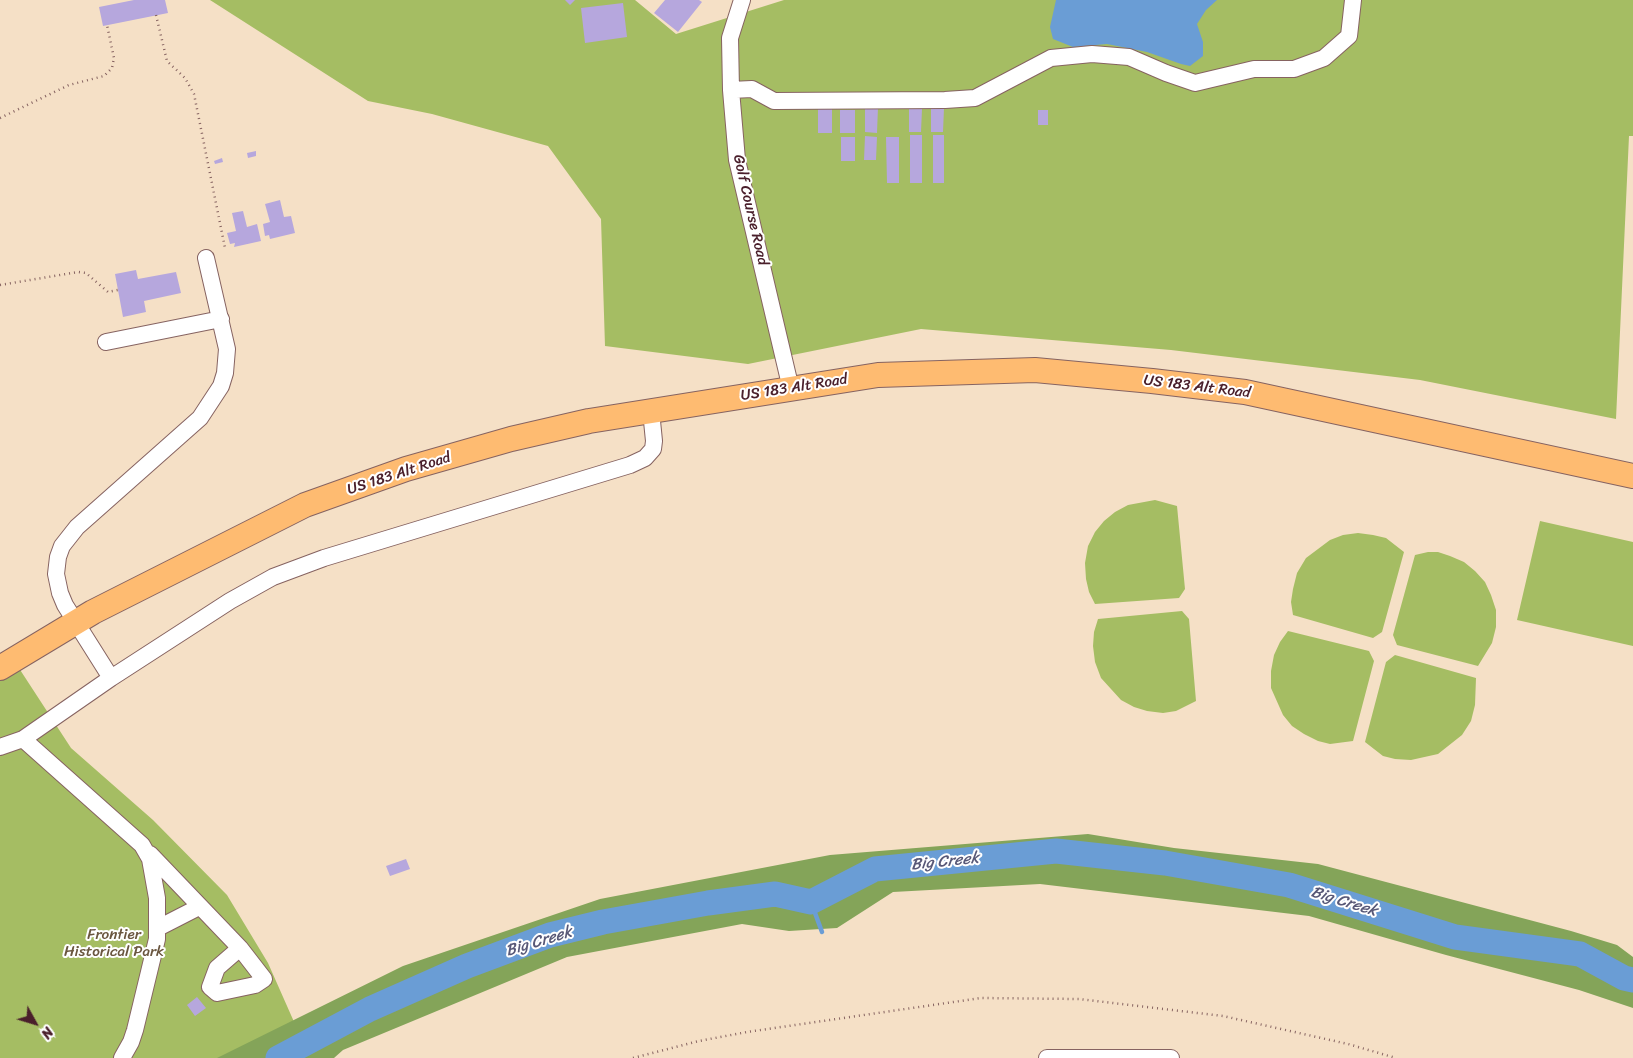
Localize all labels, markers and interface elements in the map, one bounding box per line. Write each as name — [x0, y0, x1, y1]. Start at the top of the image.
street label: Golf Course Road — [729, 153, 771, 267]
street label: US 183 Alt Road — [739, 371, 849, 405]
street label: US 183 Alt Road — [1143, 372, 1251, 402]
street label: US 183 Alt Road — [345, 449, 453, 499]
water label: Big Creek — [910, 849, 980, 875]
water label: Big Creek — [1309, 883, 1379, 921]
water label: Big Creek — [504, 923, 574, 961]
park label: Frontier Historical Park — [64, 926, 164, 961]
north arrow — [10, 998, 60, 1048]
text: N — [34, 1021, 60, 1044]

